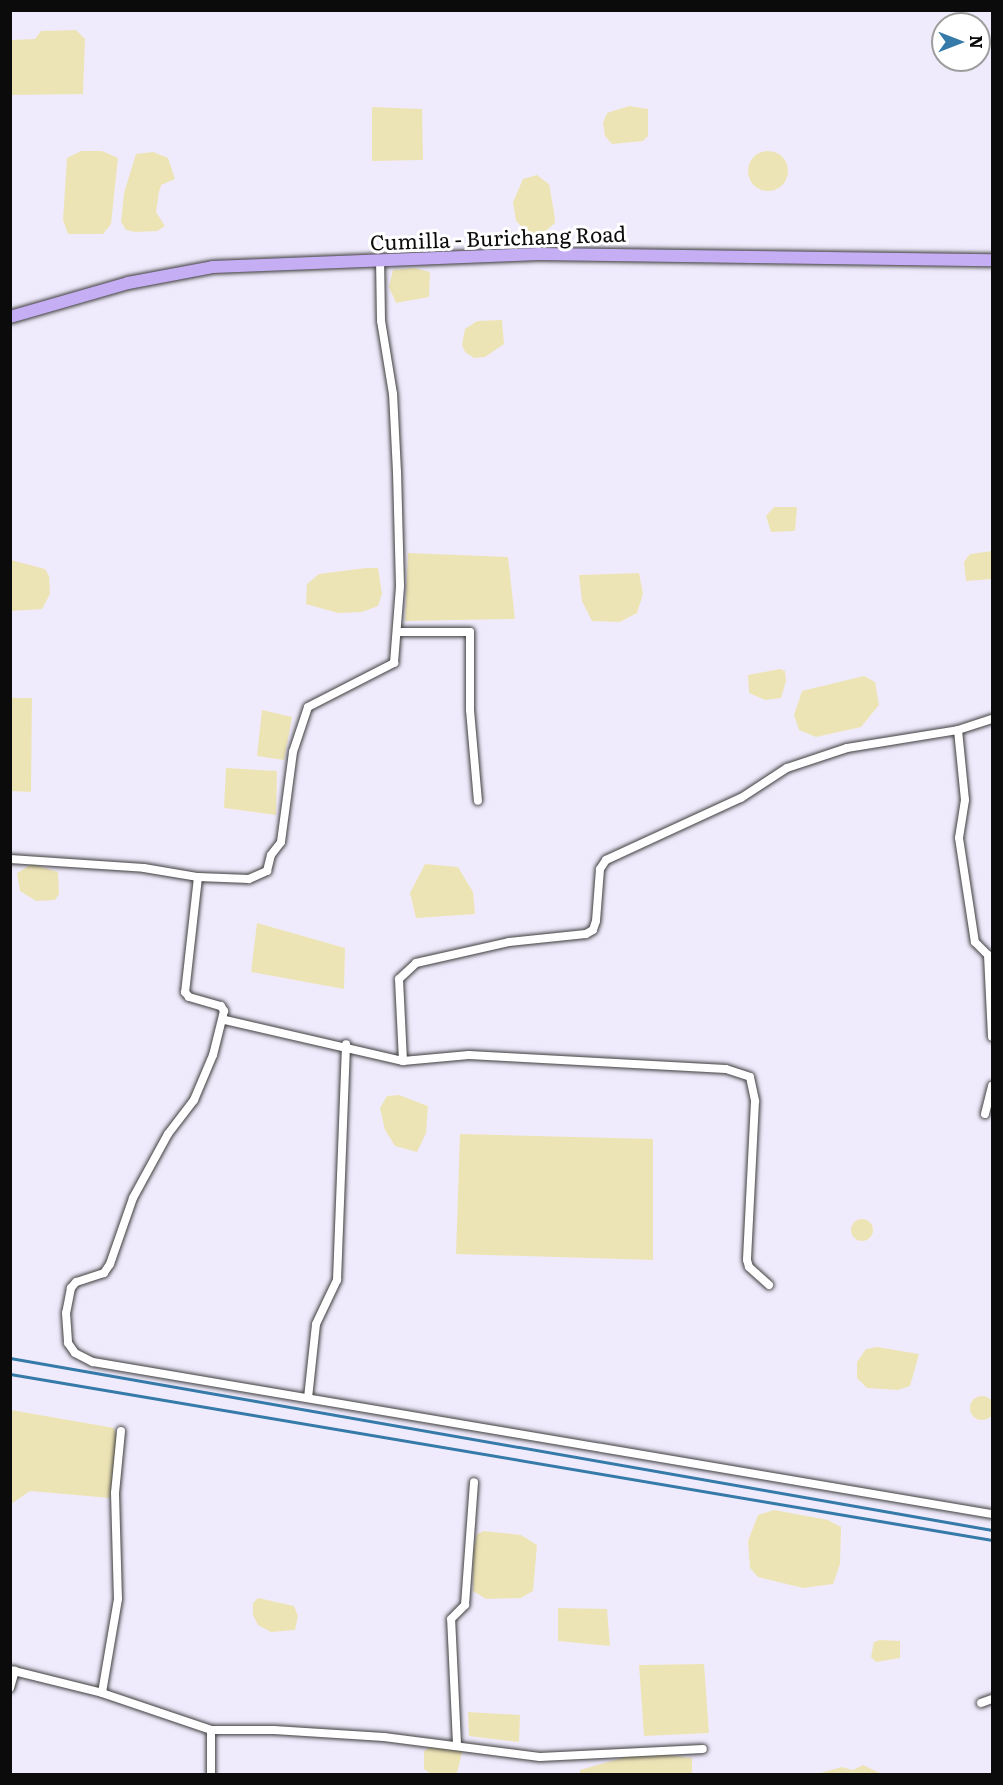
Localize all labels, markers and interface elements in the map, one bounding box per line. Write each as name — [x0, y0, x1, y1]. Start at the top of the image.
north arrow — [931, 12, 991, 72]
text: N — [965, 35, 989, 49]
street label: Cumilla - Burichang Road — [369, 220, 627, 254]

